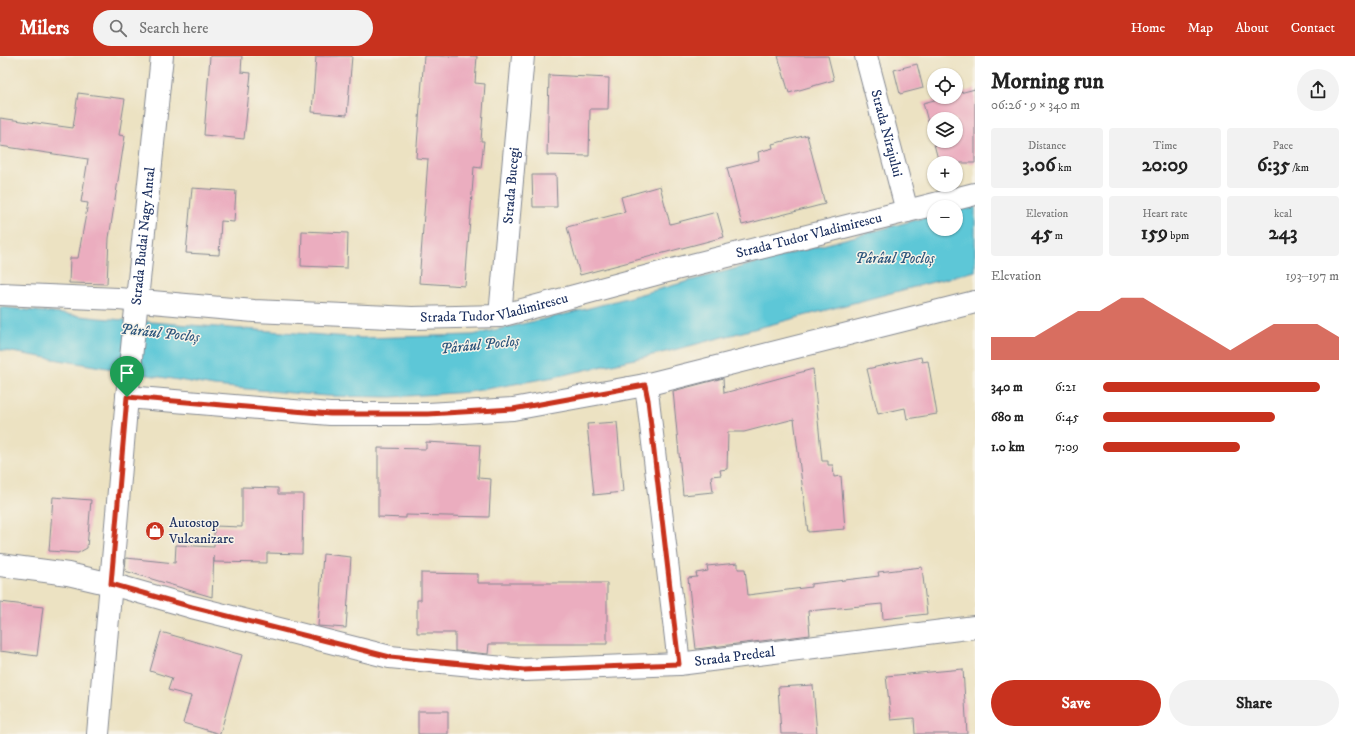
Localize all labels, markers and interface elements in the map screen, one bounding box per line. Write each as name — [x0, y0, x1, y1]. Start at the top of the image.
search box — [93, 10, 373, 46]
text: Milers — [20, 17, 69, 40]
icon: search — [107, 17, 129, 39]
text: Search here — [139, 19, 209, 38]
text: Home — [1131, 19, 1165, 37]
text: Map — [1187, 19, 1213, 37]
text: About — [1235, 19, 1269, 37]
text: Contact — [1291, 19, 1335, 37]
map controls — [927, 68, 963, 236]
button: locate — [927, 68, 963, 104]
text: Morning run — [991, 68, 1104, 95]
button: share — [1297, 69, 1339, 111]
street label: Strada Nirajului — [866, 88, 907, 179]
text: 06:26 · 9 × 340 m — [991, 97, 1080, 113]
button: layers — [927, 112, 963, 148]
text: Distance — [1028, 139, 1066, 153]
text: Time — [1153, 139, 1177, 153]
text: Pace — [1273, 139, 1293, 153]
street label: Strada Bucegi — [499, 146, 524, 225]
text: 3.06 — [1022, 153, 1056, 178]
text: 20:09 — [1142, 153, 1188, 178]
text: 6:35 — [1257, 153, 1290, 178]
button: + — [927, 156, 963, 192]
text: km — [1056, 161, 1072, 175]
text: /km — [1290, 161, 1309, 175]
street label: Strada Budai Nagy Antal — [127, 165, 160, 306]
button: − — [927, 200, 963, 236]
text: Elevation — [1026, 207, 1068, 221]
text: Heart rate — [1142, 207, 1188, 221]
text: kcal — [1274, 207, 1292, 221]
street label: Strada Tudor Vladimirescu — [734, 209, 884, 263]
text: 45 — [1031, 221, 1052, 246]
text: 159 — [1141, 221, 1168, 246]
text: 243 — [1269, 221, 1297, 246]
text: m — [1052, 229, 1063, 243]
text: bpm — [1168, 229, 1189, 243]
water label: Pârâul Pocloș — [855, 249, 935, 268]
text: Elevation — [991, 268, 1041, 284]
text: 193–197 m — [1285, 268, 1339, 284]
street label: Strada Tudor Vladimirescu — [420, 289, 570, 327]
water label: Pârâul Pocloș — [120, 319, 201, 347]
water label: Pârâul Pocloș — [440, 331, 521, 359]
pin — [110, 356, 144, 397]
icon: arrive — [116, 362, 138, 384]
text: 340 m — [991, 379, 1023, 395]
text: 6:21 — [1055, 379, 1076, 395]
text: 680 m — [991, 409, 1024, 425]
text: 6:45 — [1055, 409, 1079, 425]
text: 1.0 km — [991, 439, 1025, 455]
text: 7:09 — [1055, 439, 1079, 455]
place label: Autostop Vulcanizare — [168, 514, 234, 548]
shop icon: Autostop Vulcanizare — [144, 520, 166, 542]
street label: Strada Predeal — [693, 643, 777, 671]
button: Save — [991, 680, 1161, 726]
button: Share — [1169, 680, 1339, 726]

